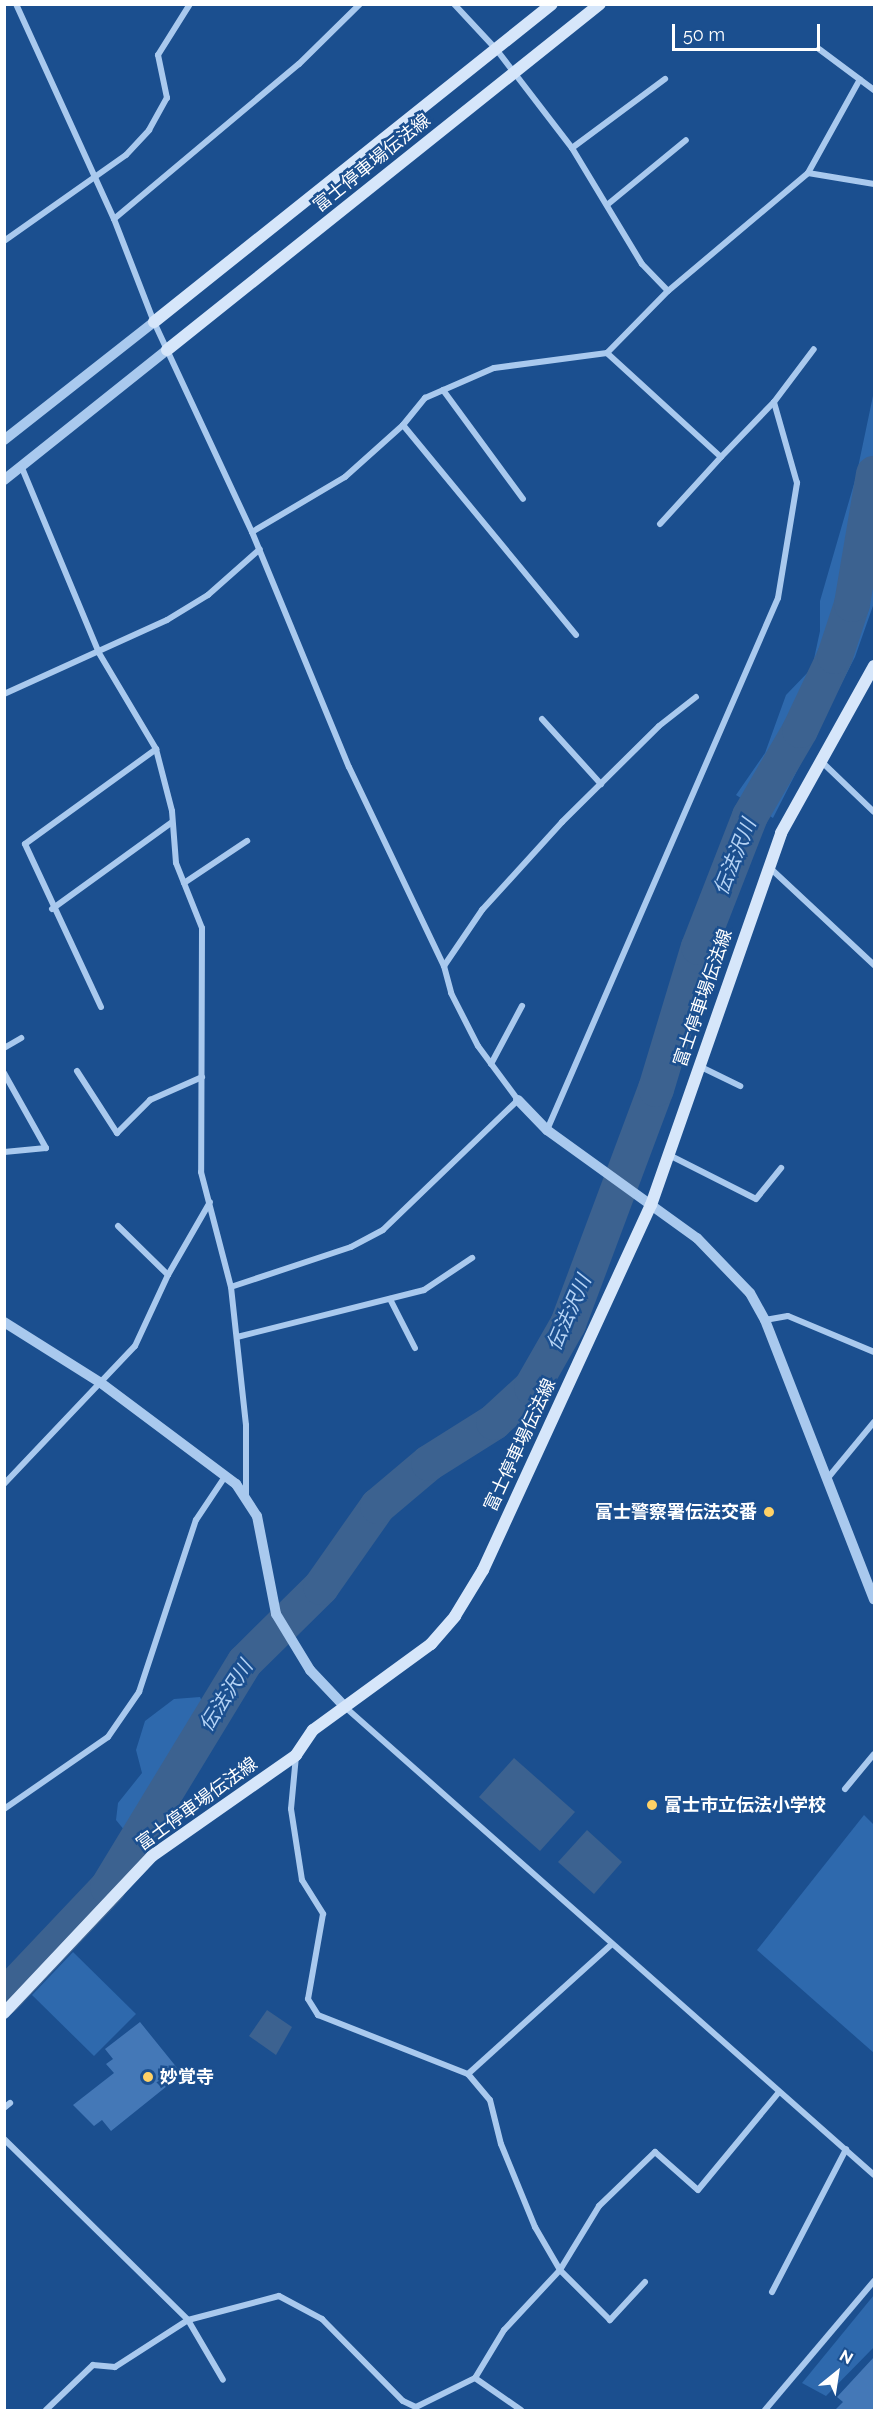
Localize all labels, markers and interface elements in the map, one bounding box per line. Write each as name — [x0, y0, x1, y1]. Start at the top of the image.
scale bar — [675, 12, 824, 50]
text: 50 m — [683, 24, 725, 45]
street label: 富士停車場伝法線 — [309, 109, 435, 217]
water label: 伝法沢川 — [709, 815, 761, 899]
street label: 富士停車場伝法線 — [669, 926, 737, 1070]
water label: 伝法沢川 — [542, 1272, 596, 1354]
street label: 富士停車場伝法線 — [480, 1375, 560, 1515]
place label: 富士警察署伝法交番 — [595, 1501, 757, 1523]
marker: 富士警察署伝法交番 — [762, 1505, 776, 1519]
water label: 伝法沢川 — [194, 1656, 258, 1736]
street label: 富士停車場伝法線 — [132, 1753, 262, 1855]
place label: 富士市立伝法小学校 — [664, 1794, 826, 1816]
marker: 富士市立伝法小学校 — [645, 1798, 659, 1812]
place label: 妙覚寺 — [160, 2066, 214, 2088]
marker: 妙覚寺 — [141, 2070, 155, 2084]
north arrow — [807, 2343, 867, 2403]
text: N — [836, 2346, 856, 2368]

